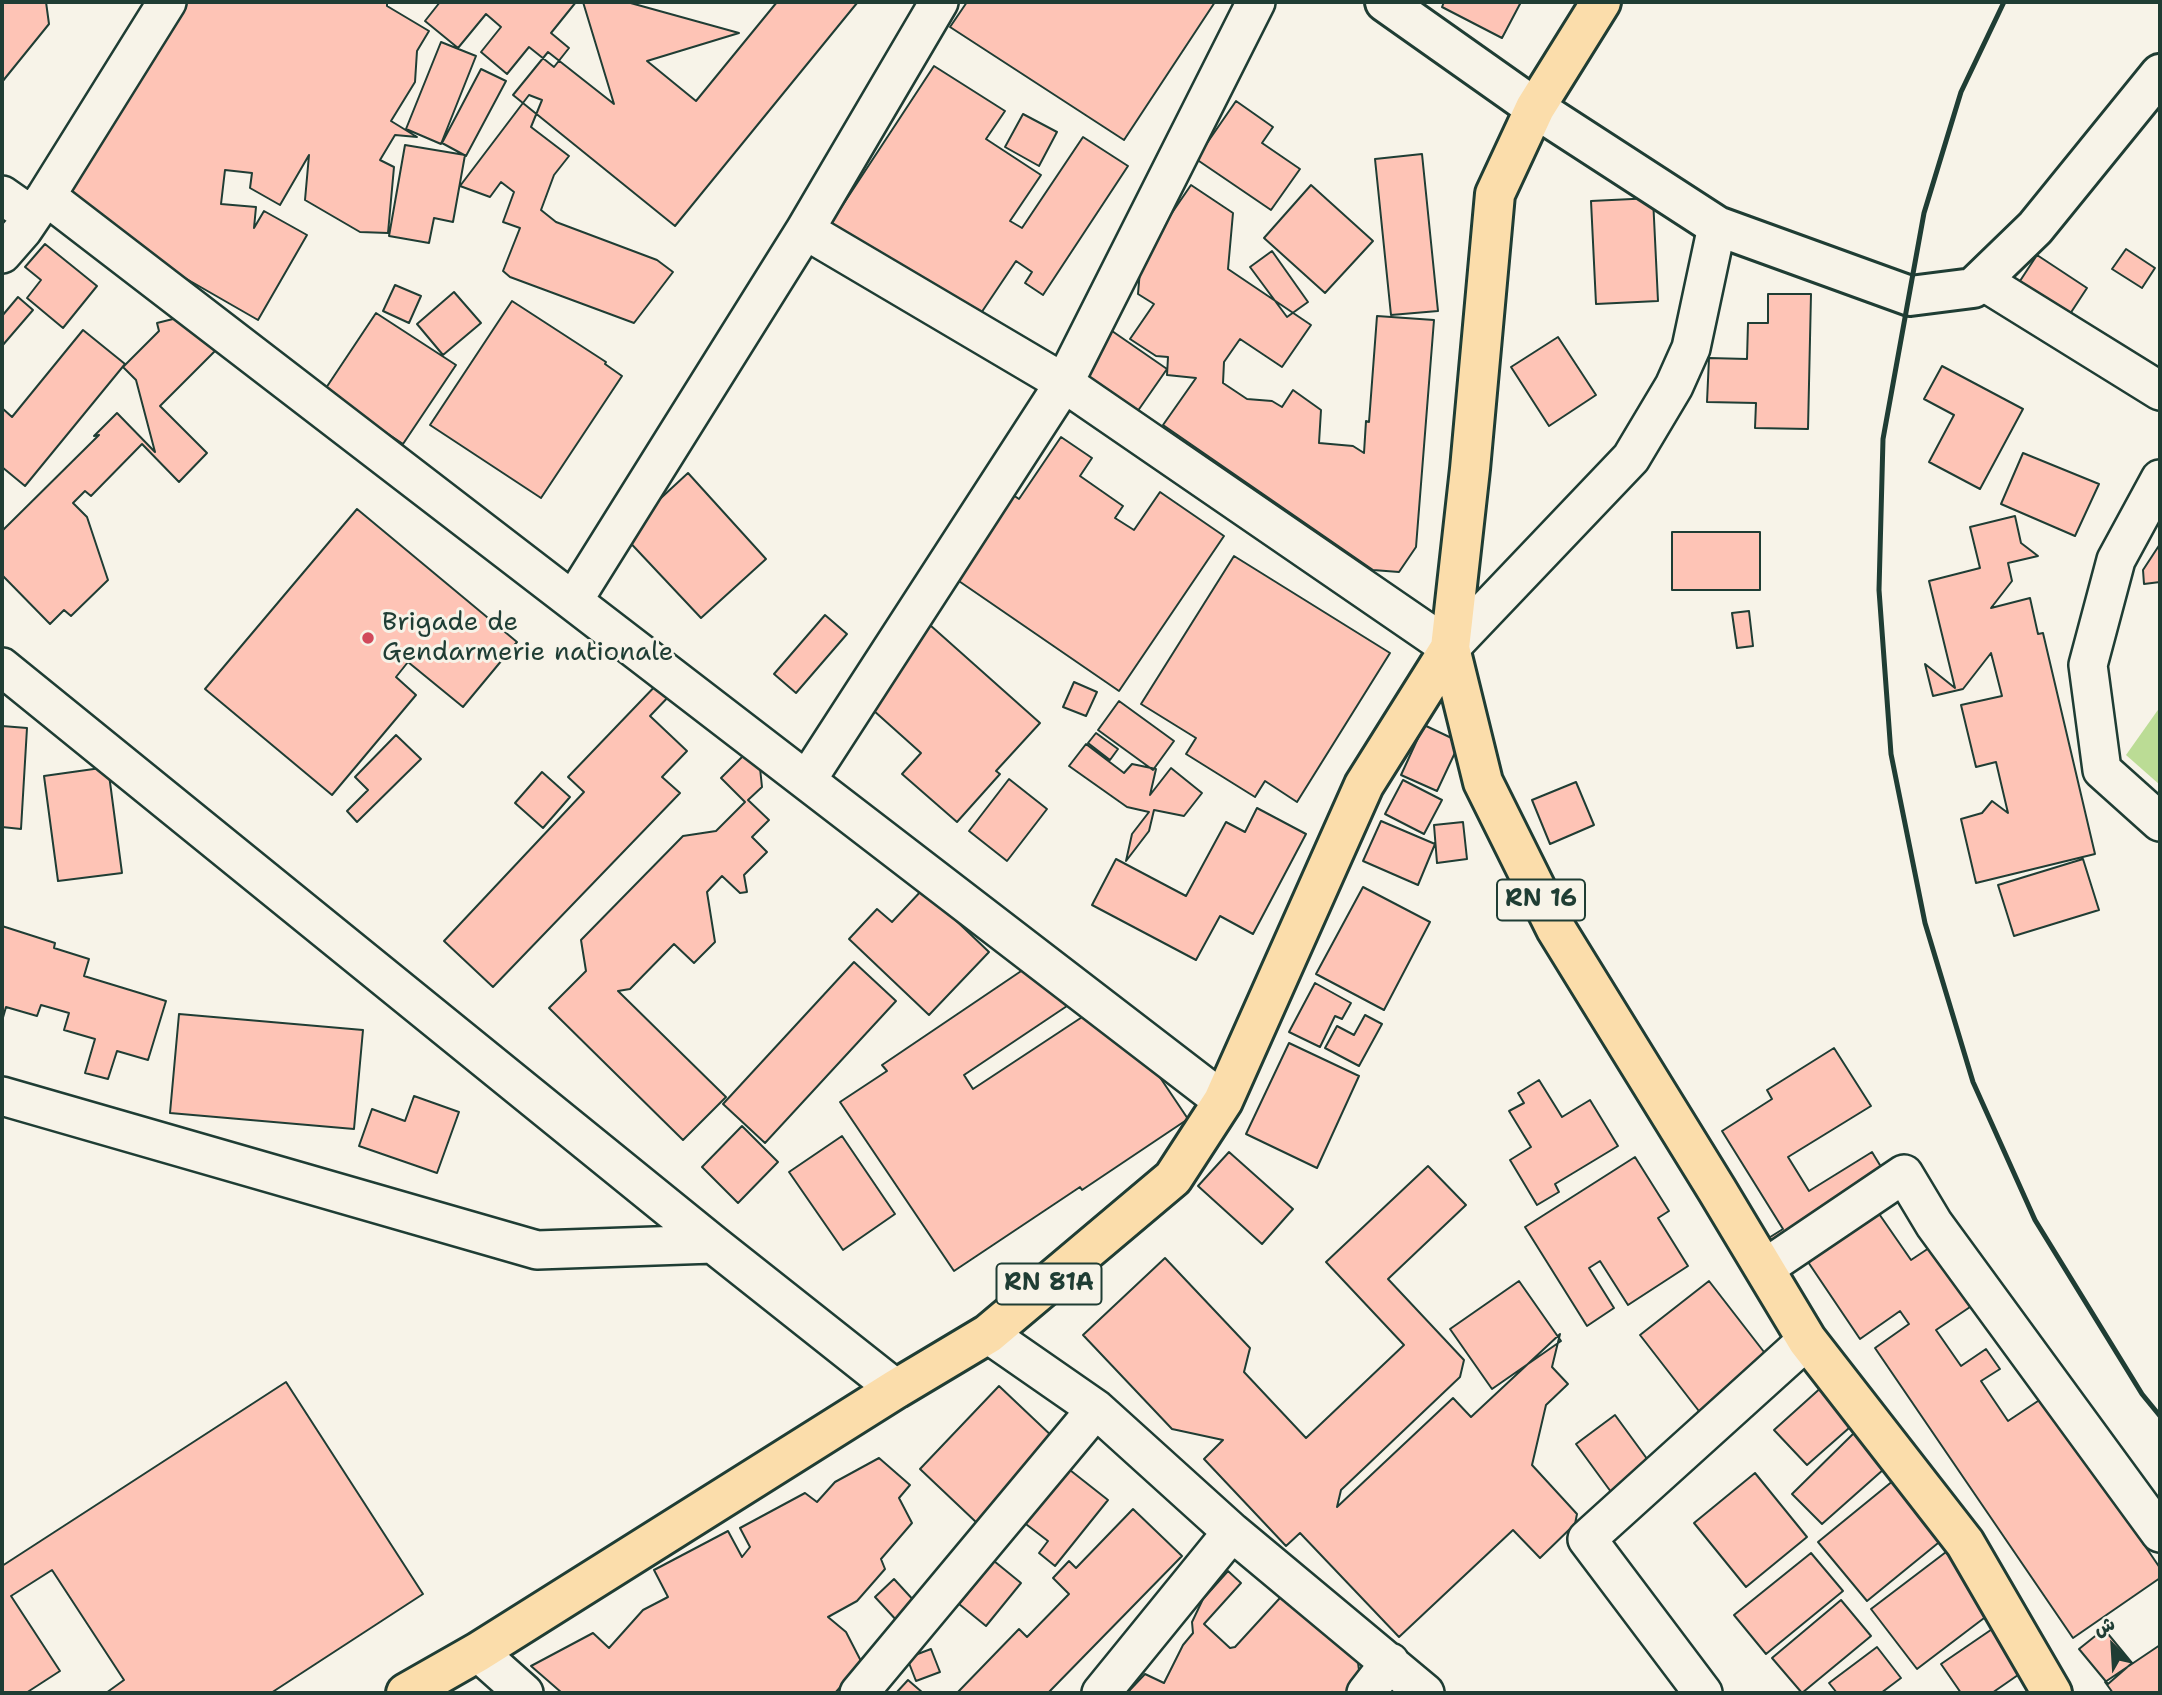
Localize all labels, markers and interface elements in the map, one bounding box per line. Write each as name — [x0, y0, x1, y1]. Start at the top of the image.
place label: Brigade de Gendarmerie nationale — [382, 607, 674, 668]
marker: Brigade de Gendarmerie nationale — [360, 630, 376, 646]
road number: RN 16 — [1497, 880, 1585, 920]
road number: RN 81A — [996, 1264, 1102, 1304]
north arrow — [2078, 1611, 2148, 1681]
text: ش — [2090, 1611, 2119, 1642]

